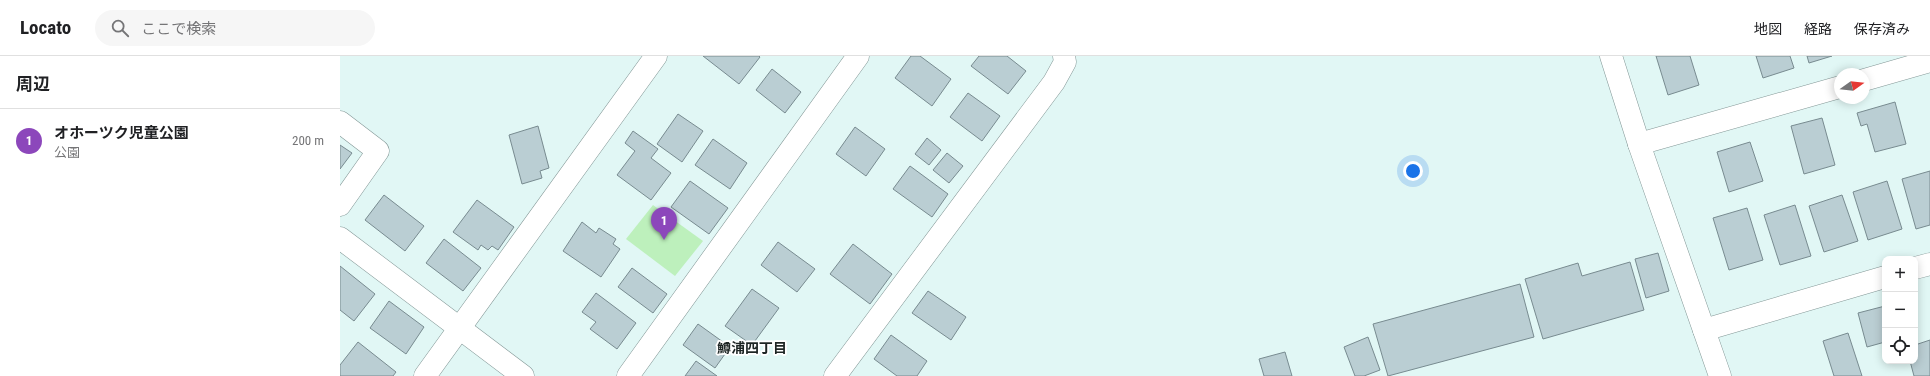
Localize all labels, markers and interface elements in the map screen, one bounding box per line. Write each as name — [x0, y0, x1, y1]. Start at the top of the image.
search box — [95, 10, 375, 46]
text: Locato — [20, 16, 71, 39]
icon: search — [109, 17, 131, 39]
text: ここで検索 — [141, 20, 216, 38]
text: 地図 — [1754, 21, 1782, 37]
text: 経路 — [1804, 21, 1832, 37]
text: 保存済み — [1854, 21, 1910, 37]
north arrow — [1834, 68, 1870, 104]
text: 周辺 — [16, 74, 50, 94]
text: オホーツク児童公園 — [54, 124, 189, 142]
text: 1 — [26, 133, 32, 148]
text: 200 m — [292, 133, 324, 148]
text: 公園 — [54, 145, 80, 160]
your location — [1403, 161, 1423, 181]
pin: 1 — [651, 207, 677, 240]
map controls — [1882, 256, 1918, 364]
button: + — [1882, 256, 1918, 292]
button: − — [1882, 292, 1918, 328]
button: locate — [1882, 328, 1918, 364]
district label: 鱒浦四丁目 — [717, 340, 787, 356]

